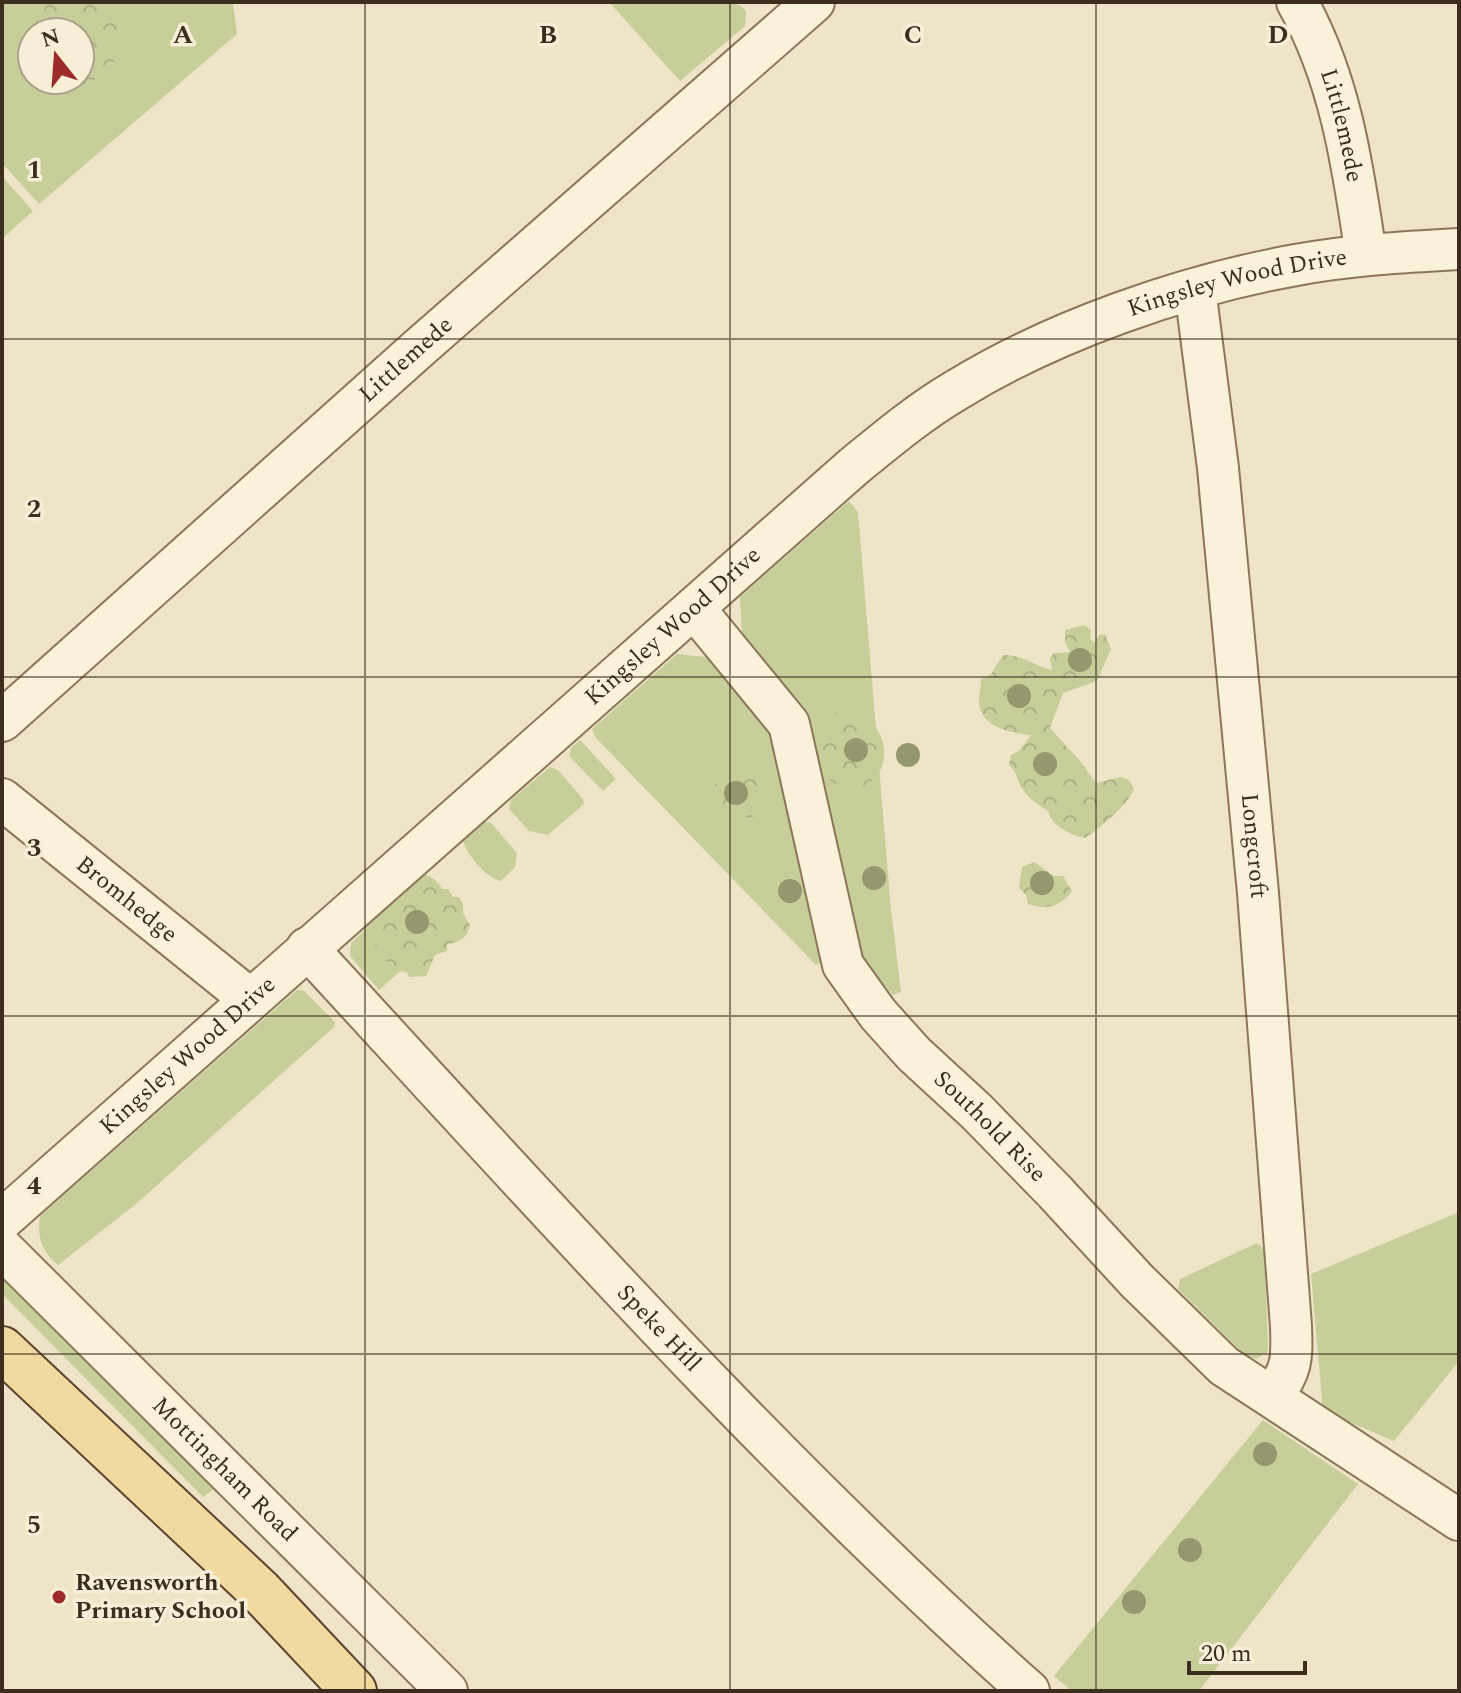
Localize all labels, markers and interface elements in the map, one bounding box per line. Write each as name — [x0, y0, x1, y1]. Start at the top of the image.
text: A — [173, 15, 193, 55]
text: B — [539, 15, 557, 55]
text: C — [904, 15, 922, 55]
text: D — [1268, 15, 1288, 55]
north arrow — [16, 16, 96, 96]
text: N — [37, 20, 64, 57]
street label: Littlemede — [1310, 64, 1372, 185]
text: 1 — [27, 150, 41, 190]
street label: Kingsley Wood Drive — [1122, 240, 1349, 327]
street label: Littlemede — [351, 308, 461, 412]
text: 2 — [27, 489, 41, 529]
street label: Kingsley Wood Drive — [577, 538, 769, 714]
street label: Longcroft — [1231, 792, 1276, 900]
text: 3 — [27, 828, 41, 868]
street label: Bromhedge — [68, 847, 186, 952]
street label: Kingsley Wood Drive — [91, 968, 284, 1144]
street label: Southold Rise — [925, 1062, 1055, 1191]
text: 4 — [27, 1166, 42, 1206]
street label: Speke Hill — [608, 1276, 710, 1380]
street label: Mottingham Road — [143, 1388, 306, 1551]
text: 5 — [27, 1505, 41, 1545]
place label: Ravensworth Primary School — [75, 1565, 246, 1629]
marker: Ravensworth Primary School — [50, 1588, 68, 1606]
scale bar — [1189, 1625, 1305, 1675]
text: 20 m — [1201, 1636, 1252, 1672]

